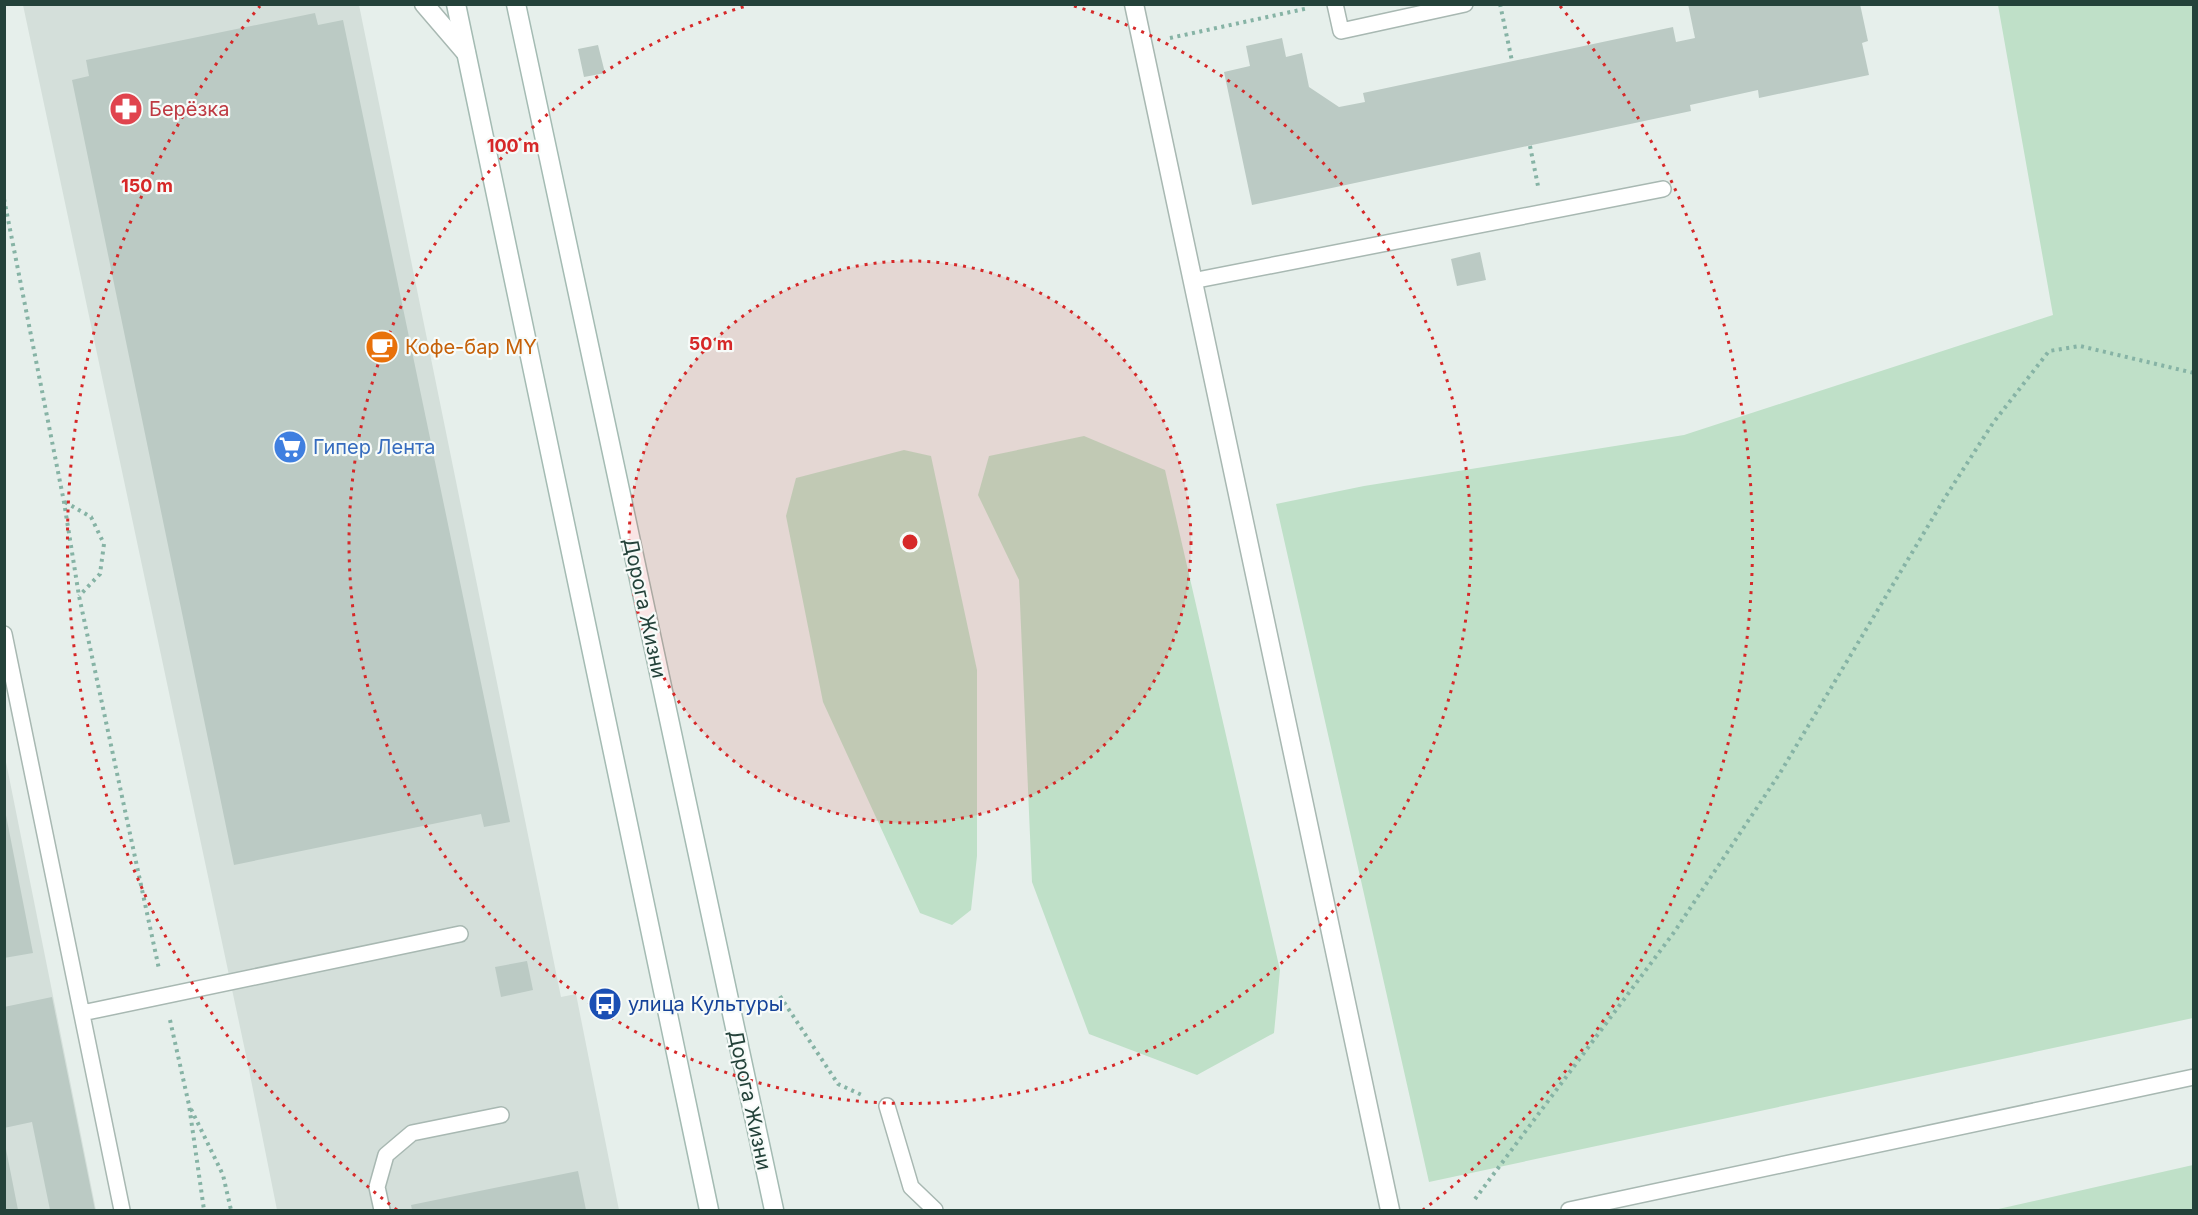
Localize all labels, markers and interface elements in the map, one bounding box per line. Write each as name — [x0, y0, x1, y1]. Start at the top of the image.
pharmacy icon: Берёзка — [108, 91, 144, 127]
place label: Берёзка — [149, 97, 229, 121]
text: 100 m — [487, 135, 539, 156]
text: 150 m — [121, 175, 173, 196]
cafe icon: Кофе-бар MY — [364, 329, 400, 365]
text: 50 m — [689, 333, 733, 354]
place label: Кофе-бар MY — [405, 335, 537, 359]
supermarket icon: Гипер Лента — [272, 429, 308, 465]
place label: Гипер Лента — [313, 435, 436, 459]
centre of rings — [900, 532, 920, 552]
street label: Дорога Жизни — [618, 536, 672, 680]
bus stop icon: улица Культуры — [587, 986, 623, 1022]
place label: улица Культуры — [628, 992, 784, 1016]
street label: Дорога Жизни — [723, 1028, 777, 1172]

